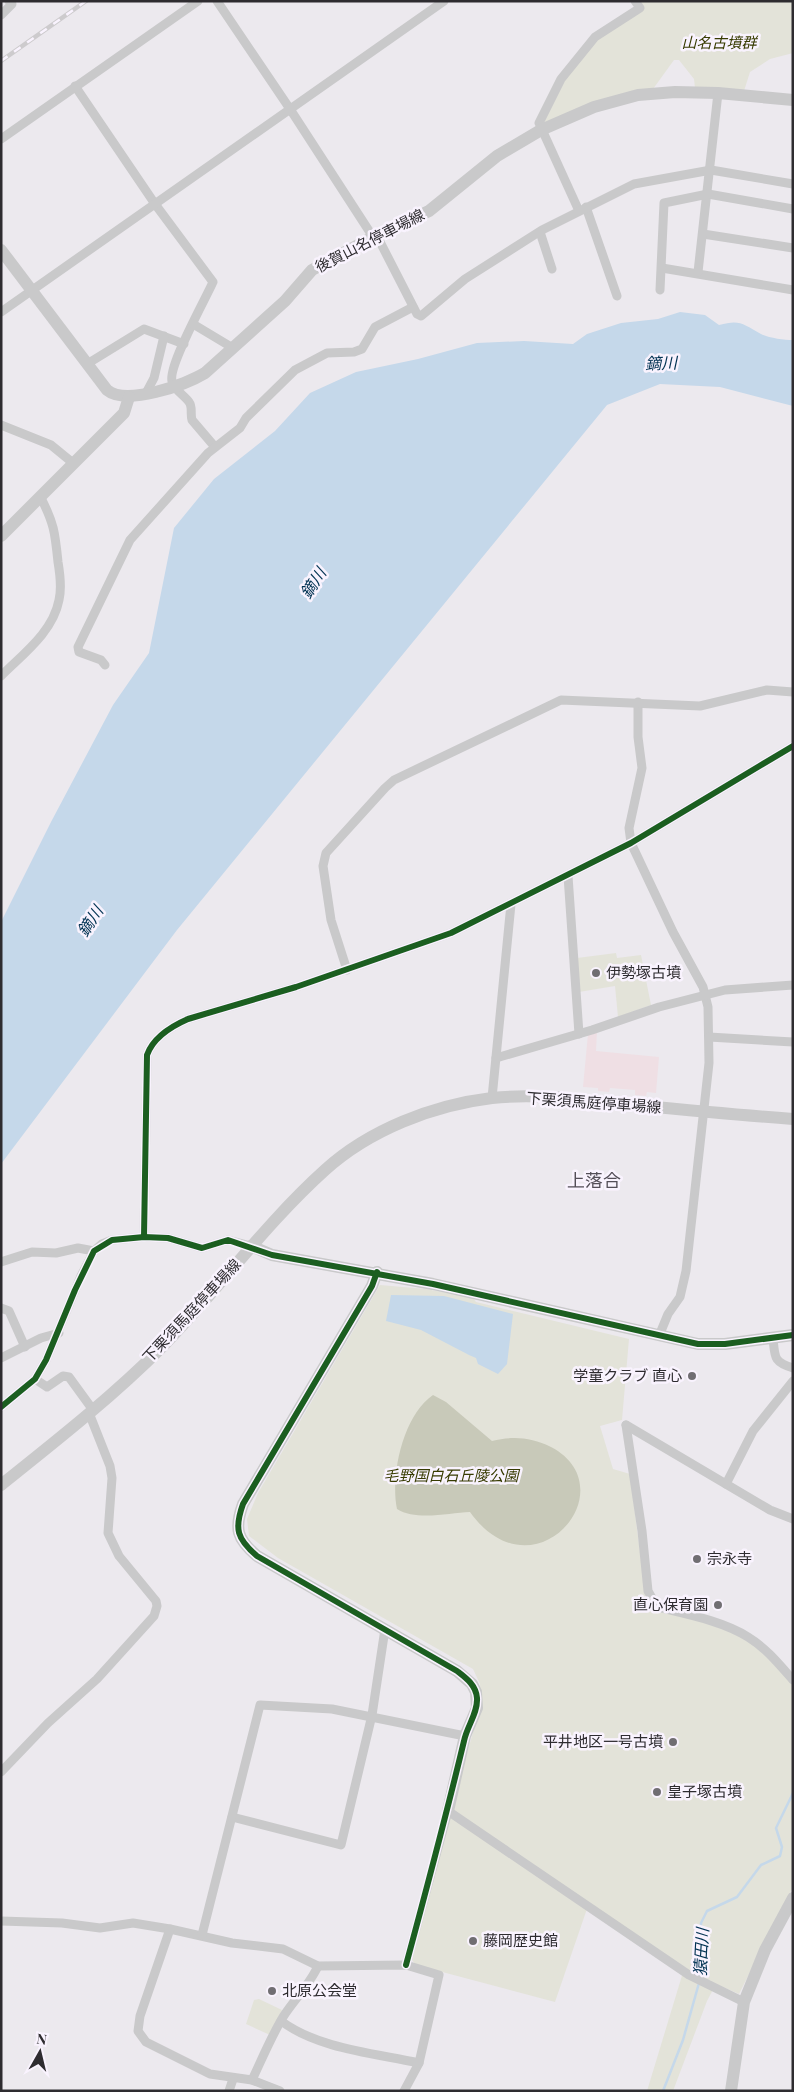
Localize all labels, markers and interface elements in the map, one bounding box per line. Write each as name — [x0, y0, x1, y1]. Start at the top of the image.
park label: 山名古墳群 — [681, 32, 758, 52]
street label: 後賀山名停車場線 — [312, 204, 428, 276]
water label: 鏑川 — [645, 351, 679, 374]
water label: 鏑川 — [295, 562, 331, 602]
water label: 鏑川 — [72, 900, 108, 940]
place label: 伊勢塚古墳 — [606, 962, 681, 982]
marker: 伊勢塚古墳 — [590, 967, 602, 979]
street label: 下栗須馬庭停車場線 — [526, 1087, 662, 1117]
district label: 上落合 — [567, 1168, 621, 1192]
street label: 下栗須馬庭停車場線 — [138, 1254, 245, 1367]
place label: 学童クラブ 直心 — [573, 1365, 682, 1385]
marker: 学童クラブ 直心 — [686, 1370, 698, 1382]
park label: 毛野国白石丘陵公園 — [383, 1465, 520, 1485]
place label: 宗永寺 — [707, 1548, 752, 1568]
marker: 宗永寺 — [691, 1553, 703, 1565]
place label: 直心保育園 — [633, 1594, 708, 1614]
marker: 直心保育園 — [712, 1599, 724, 1611]
place label: 平井地区一号古墳 — [543, 1731, 663, 1751]
marker: 平井地区一号古墳 — [667, 1736, 679, 1748]
place label: 皇子塚古墳 — [667, 1781, 742, 1801]
marker: 皇子塚古墳 — [651, 1786, 663, 1798]
water label: 猿田川 — [689, 1925, 712, 1976]
place label: 藤岡歴史館 — [483, 1930, 558, 1950]
marker: 藤岡歴史館 — [467, 1935, 479, 1947]
place label: 北原公会堂 — [282, 1980, 357, 2000]
marker: 北原公会堂 — [266, 1985, 278, 1997]
north arrow — [15, 2027, 65, 2077]
text: N — [36, 2029, 48, 2049]

